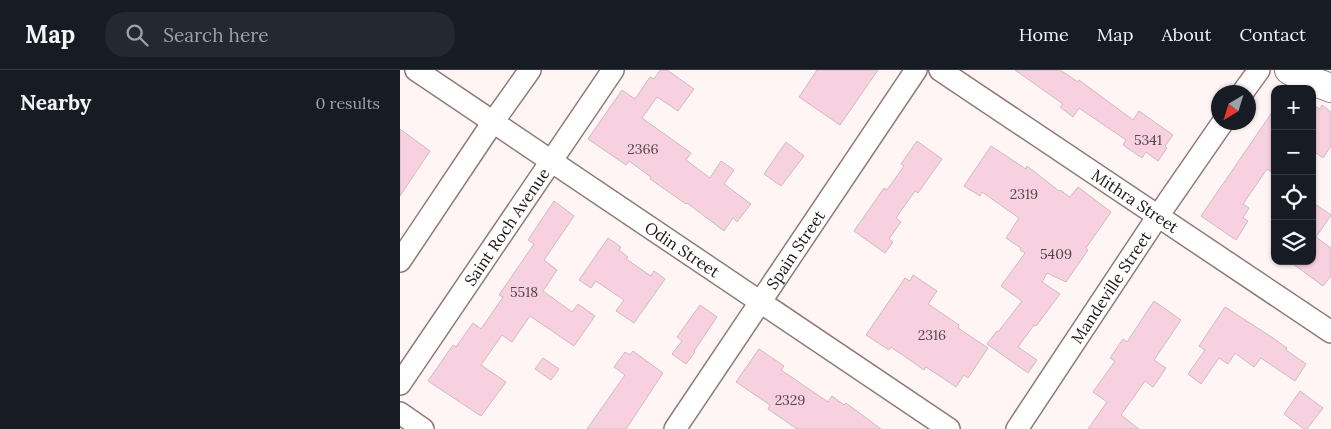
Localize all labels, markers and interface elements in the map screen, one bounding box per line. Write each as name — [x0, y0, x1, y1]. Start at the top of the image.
search box — [105, 12, 455, 57]
text: Map — [25, 19, 75, 50]
icon: search — [123, 21, 151, 49]
text: Search here — [163, 23, 269, 47]
text: Home — [1019, 23, 1069, 46]
text: Map — [1097, 23, 1133, 46]
text: About — [1161, 23, 1211, 46]
text: Contact — [1239, 23, 1306, 46]
north arrow — [1211, 85, 1256, 130]
map controls — [1271, 85, 1316, 265]
button: + — [1271, 85, 1316, 130]
text: Nearby — [20, 89, 91, 116]
text: 0 results — [315, 93, 380, 113]
button: − — [1271, 130, 1316, 175]
house number: 5341 — [1134, 131, 1162, 149]
house number: 2366 — [627, 140, 659, 158]
street label: Saint Roch Avenue — [460, 164, 554, 289]
street label: Mithra Street — [1088, 165, 1183, 237]
button: locate — [1271, 175, 1316, 220]
house number: 2319 — [1010, 185, 1038, 203]
street label: Spain Street — [762, 206, 829, 293]
street label: Odin Street — [641, 217, 724, 282]
button: layers — [1271, 220, 1316, 265]
street label: Mandeville Street — [1066, 227, 1156, 347]
house number: 5409 — [1040, 245, 1072, 263]
house number: 5518 — [510, 283, 538, 301]
house number: 2316 — [918, 326, 946, 344]
house number: 2329 — [775, 391, 805, 409]

